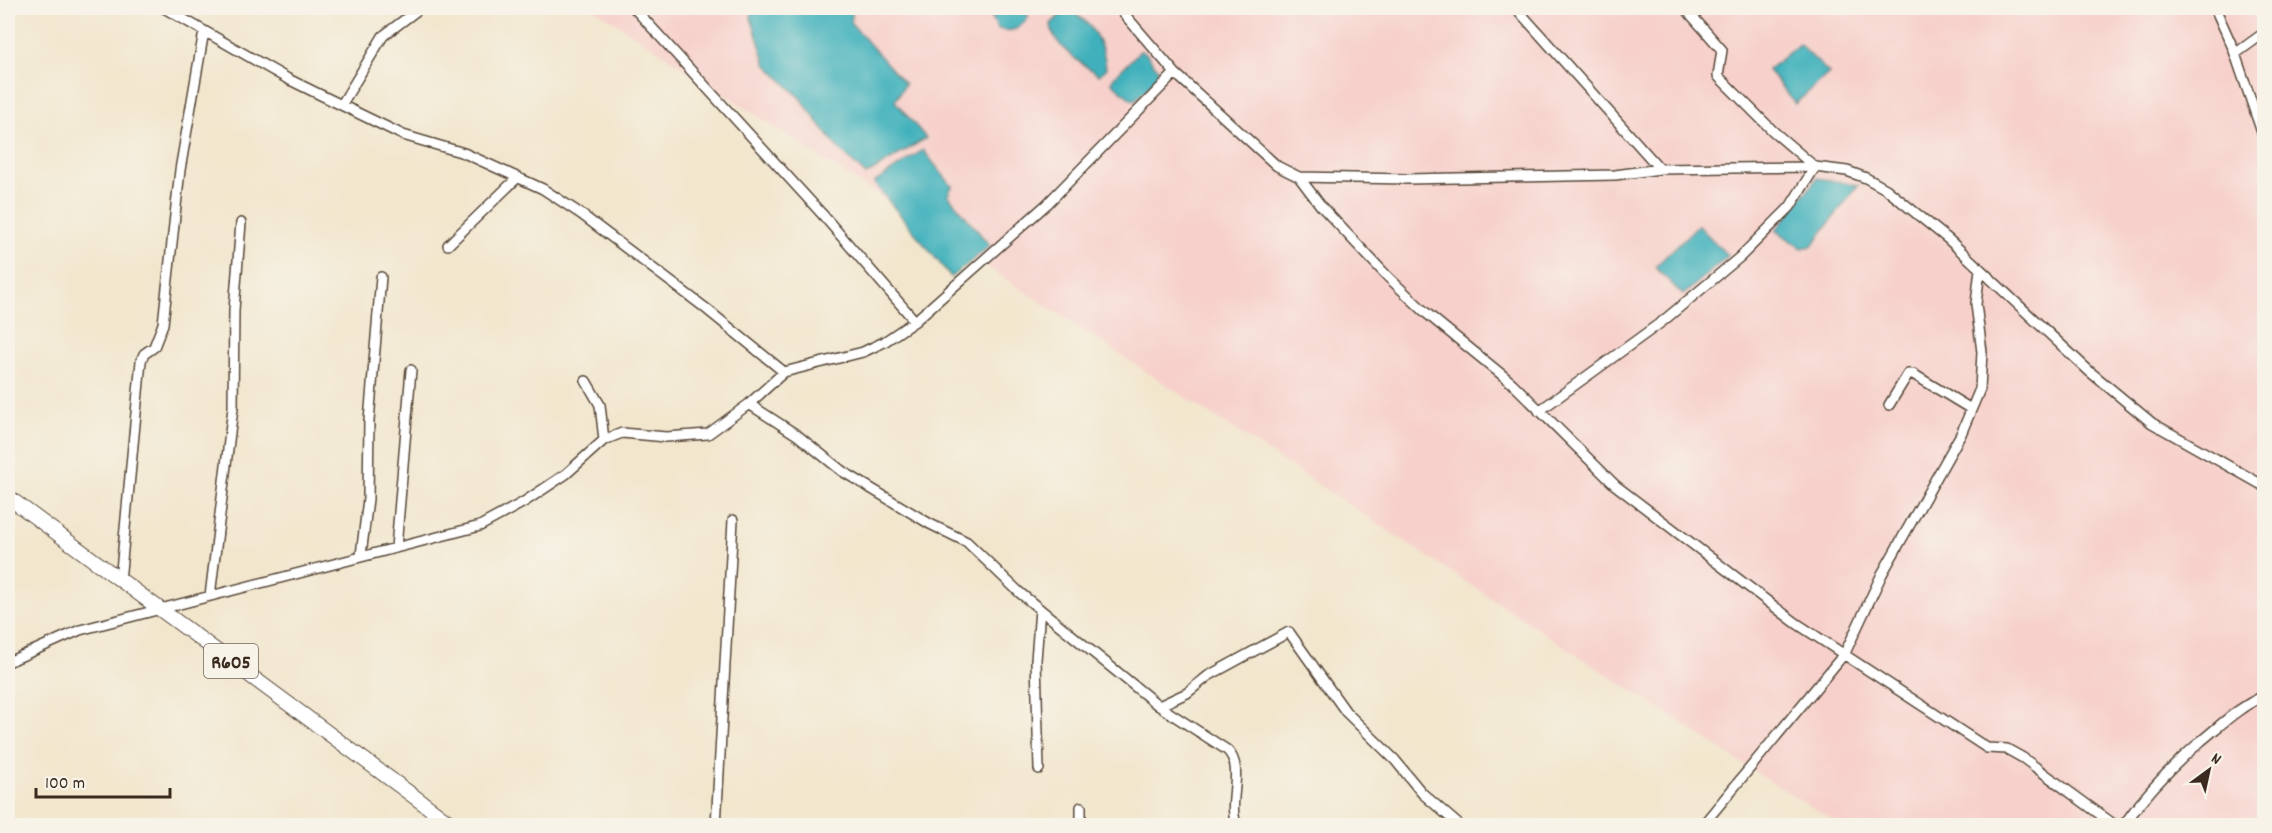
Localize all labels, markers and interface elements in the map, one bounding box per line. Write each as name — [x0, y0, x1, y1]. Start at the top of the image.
road number: R605 — [204, 644, 258, 678]
north arrow — [2179, 740, 2239, 800]
text: N — [2206, 748, 2225, 771]
scale bar — [36, 761, 170, 799]
text: 100 m — [45, 772, 85, 797]

